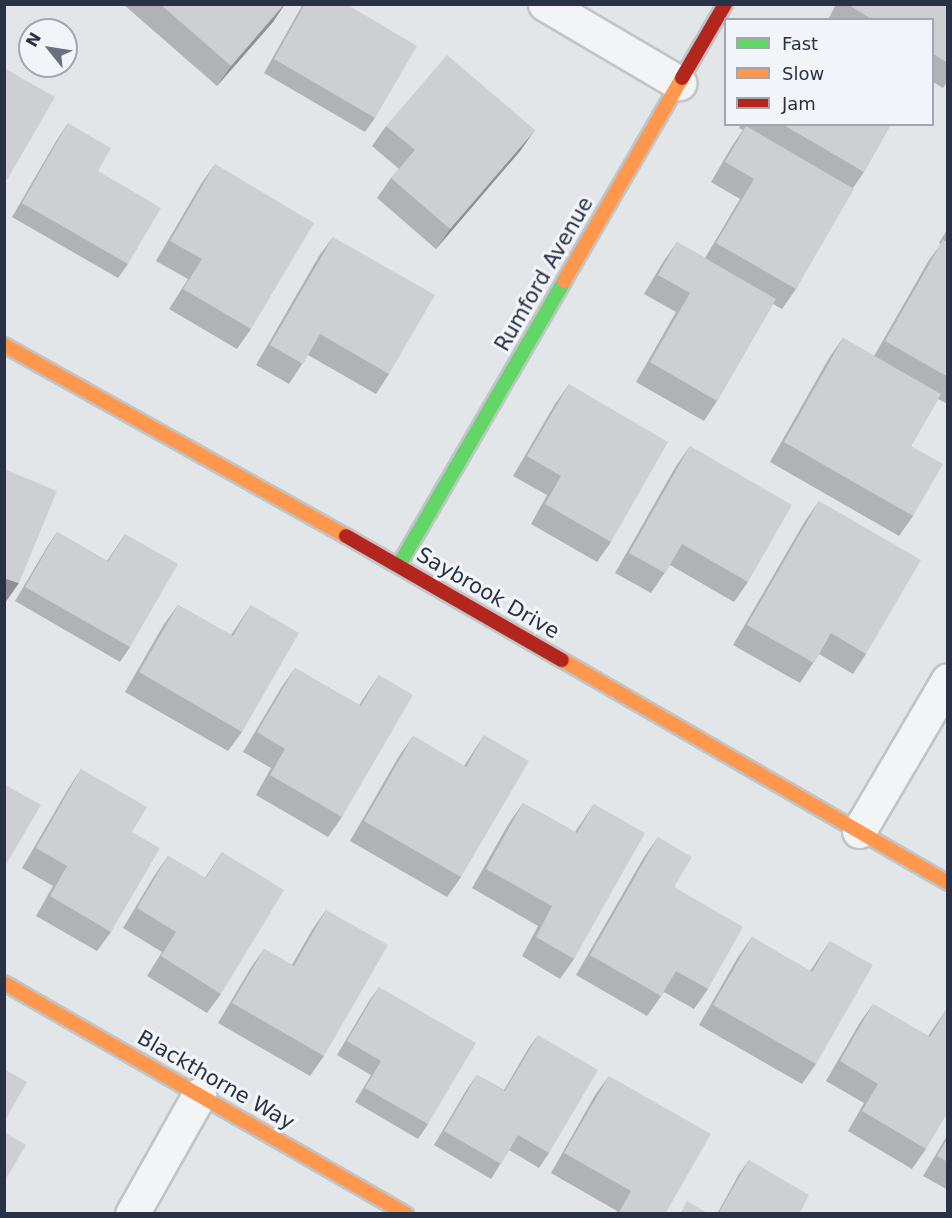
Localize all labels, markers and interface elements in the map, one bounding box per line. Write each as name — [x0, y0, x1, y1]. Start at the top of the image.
north arrow — [18, 18, 78, 78]
legend — [724, 18, 934, 126]
text: N — [22, 29, 45, 50]
text: Fast — [782, 33, 818, 54]
text: Slow — [782, 63, 824, 84]
text: Jam — [782, 93, 816, 114]
street label: Rumford Avenue — [490, 192, 598, 356]
street label: Saybrook Drive — [412, 542, 564, 644]
street label: Blackthorne Way — [133, 1025, 299, 1135]

